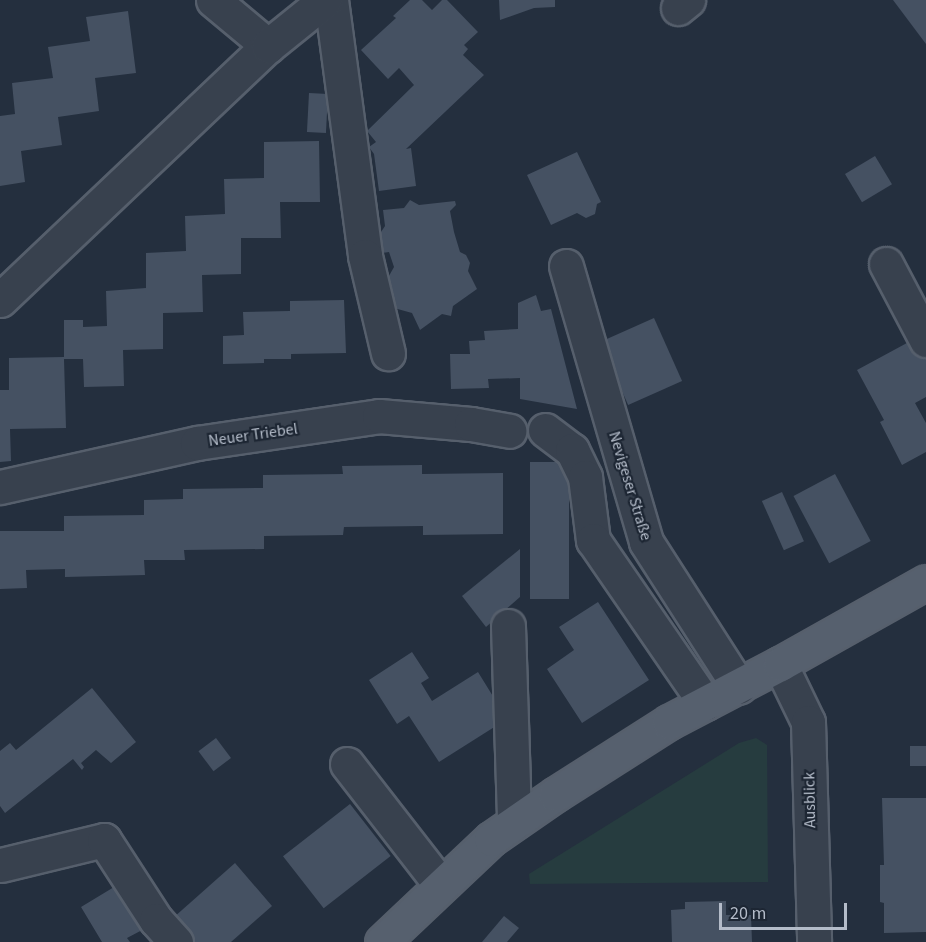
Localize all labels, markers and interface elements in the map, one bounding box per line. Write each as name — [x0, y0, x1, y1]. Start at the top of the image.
street label: Neuer Triebel — [207, 419, 299, 451]
street label: Nevigeser Straße — [604, 429, 656, 543]
street label: Ausblick — [800, 772, 820, 828]
scale bar — [722, 891, 850, 929]
text: 20 m — [730, 901, 766, 926]

